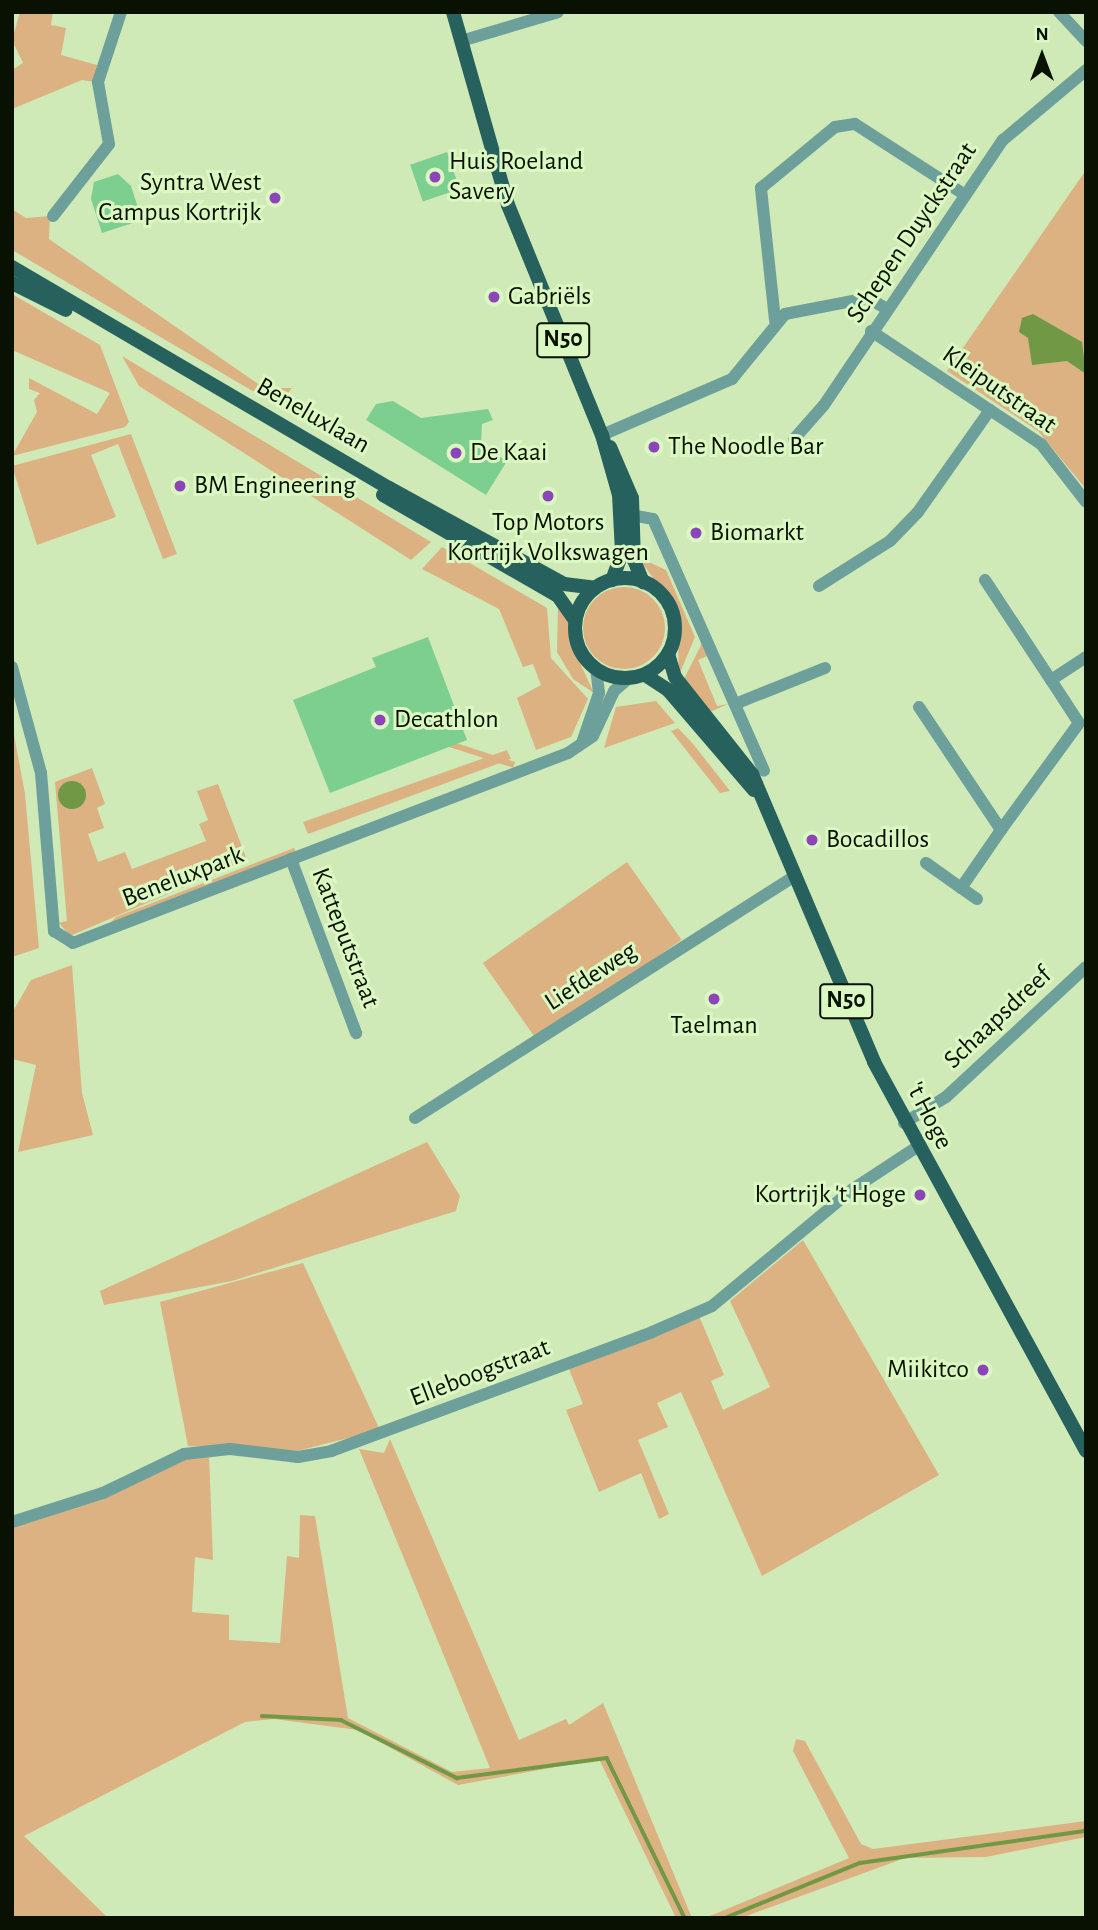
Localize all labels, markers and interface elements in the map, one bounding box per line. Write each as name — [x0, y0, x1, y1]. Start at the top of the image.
north arrow — [1007, 21, 1077, 91]
text: N — [1035, 25, 1049, 44]
street label: Schepen Duyckstraat — [840, 137, 984, 329]
place label: Huis Roeland Savery — [449, 146, 583, 208]
place label: Syntra West Campus Kortrijk — [98, 167, 261, 228]
marker: Huis Roeland Savery — [427, 169, 443, 185]
marker: Syntra West Campus Kortrijk — [267, 190, 283, 206]
place label: Gabriëls — [508, 281, 591, 313]
marker: Gabriëls — [486, 289, 502, 305]
road number: N50 — [535, 320, 591, 360]
street label: Kleiputstraat — [936, 339, 1062, 441]
street label: Beneluxlaan — [251, 371, 375, 461]
place label: The Noodle Bar — [668, 431, 823, 463]
place label: De Kaai — [470, 437, 547, 469]
marker: The Noodle Bar — [646, 439, 662, 455]
marker: De Kaai — [448, 445, 464, 461]
place label: BM Engineering — [194, 470, 356, 502]
marker: BM Engineering — [172, 478, 188, 494]
marker: Top Motors Kortrijk Volkswagen — [540, 488, 556, 504]
place label: Top Motors Kortrijk Volkswagen — [447, 507, 649, 568]
place label: Biomarkt — [710, 517, 804, 549]
marker: Biomarkt — [688, 525, 704, 541]
place label: Decathlon — [394, 704, 499, 736]
marker: Decathlon — [372, 712, 388, 728]
place label: Bocadillos — [826, 824, 929, 856]
marker: Bocadillos — [804, 832, 820, 848]
street label: Beneluxpark — [118, 840, 248, 914]
street label: Katteputstraat — [304, 864, 386, 1012]
street label: Liefdeweg — [539, 936, 643, 1018]
street label: Schaapsdreef — [938, 960, 1058, 1076]
road number: N50 — [818, 981, 874, 1021]
marker: Taelman — [706, 991, 722, 1007]
place label: Taelman — [670, 1010, 758, 1042]
street label: 't Hoge — [899, 1077, 959, 1155]
place label: Kortrijk 't Hoge — [754, 1179, 906, 1211]
marker: Kortrijk 't Hoge — [912, 1187, 928, 1203]
street label: Elleboogstraat — [406, 1332, 554, 1414]
place label: Miikitco — [887, 1354, 969, 1386]
marker: Miikitco — [975, 1362, 991, 1378]

